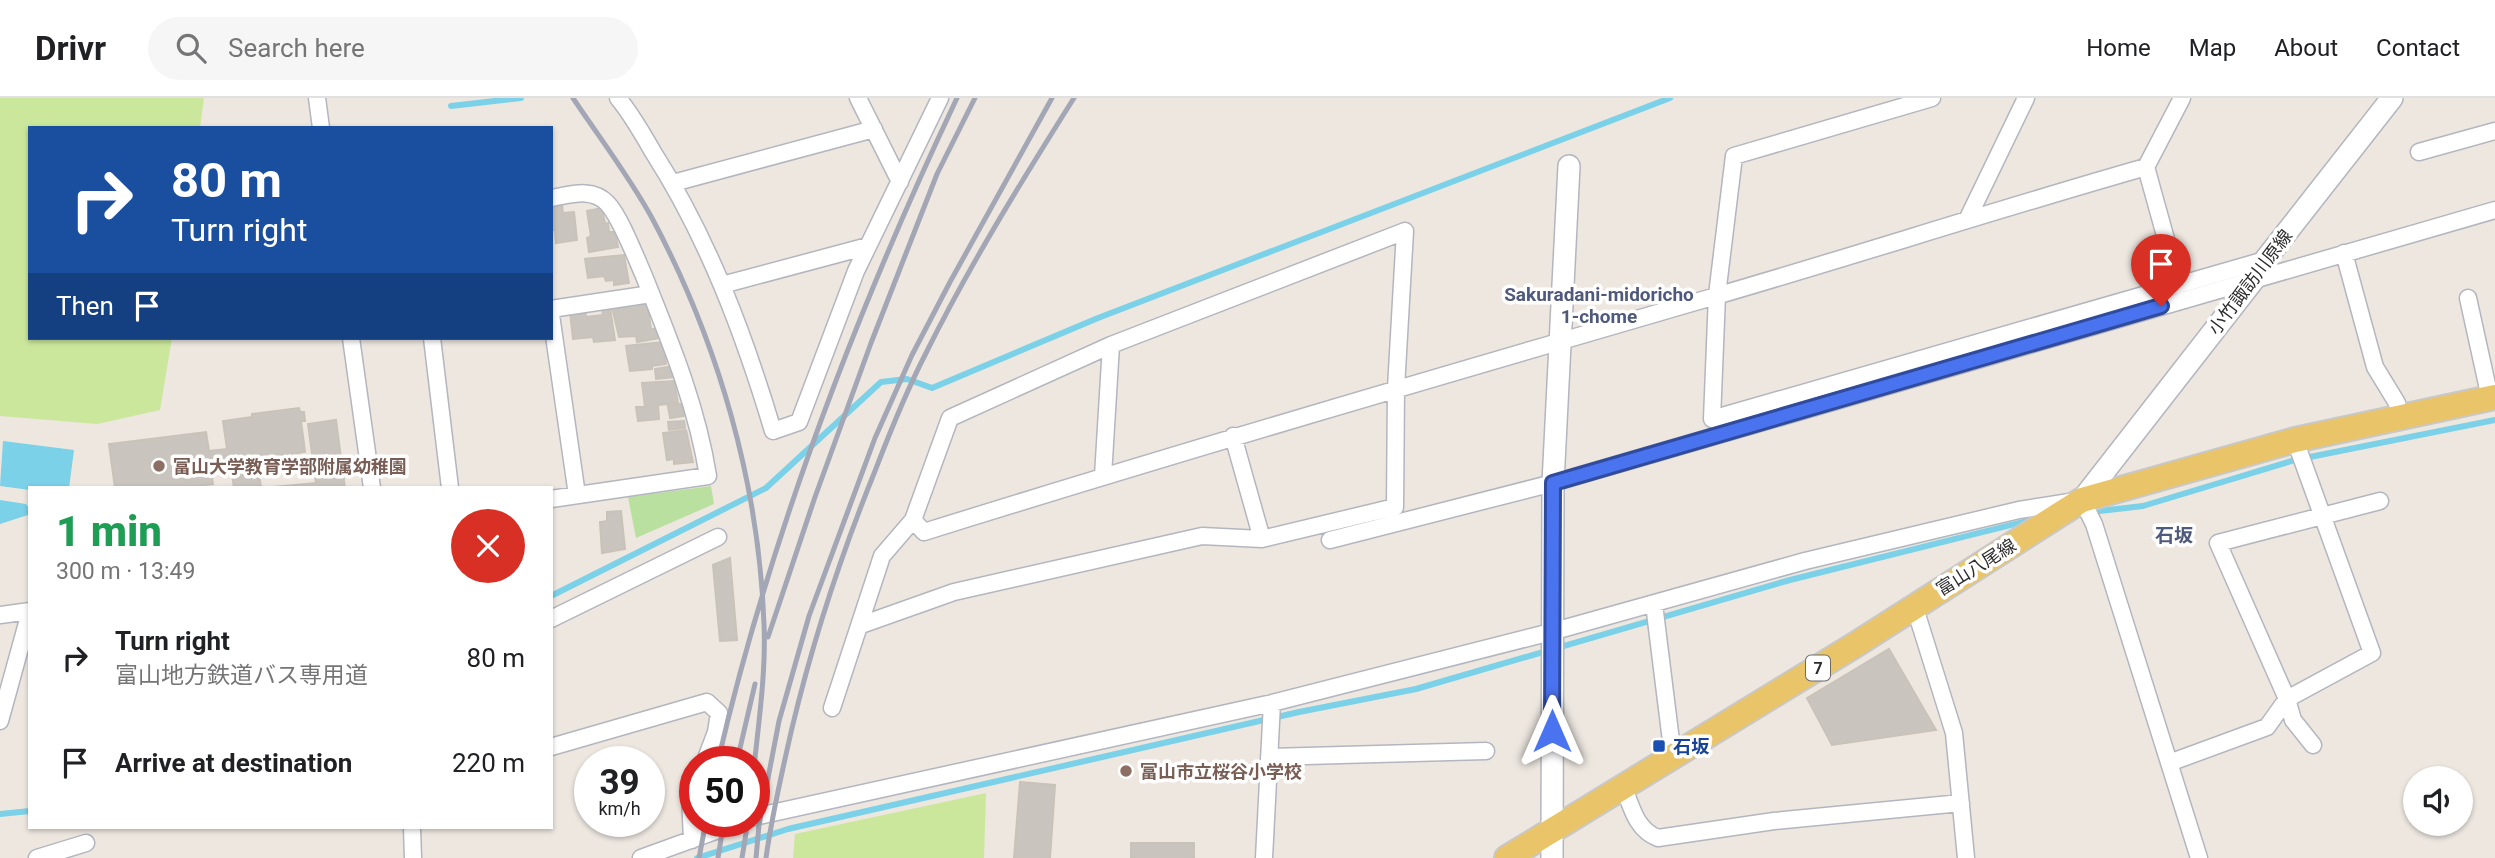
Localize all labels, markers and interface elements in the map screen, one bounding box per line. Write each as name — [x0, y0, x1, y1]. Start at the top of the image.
search box — [148, 17, 638, 80]
text: Drivr — [35, 29, 106, 68]
icon: search — [172, 29, 210, 67]
text: Search here — [228, 33, 365, 63]
text: Home — [2086, 34, 2151, 62]
text: Map — [2189, 34, 2236, 62]
text: About — [2274, 34, 2338, 62]
text: Contact — [2376, 34, 2460, 62]
text: 80 m — [171, 152, 282, 209]
icon: right — [56, 154, 147, 245]
text: Turn right — [171, 211, 307, 249]
street label: 小竹諏訪川原線 — [2204, 225, 2296, 339]
pin — [2131, 234, 2191, 306]
icon: arrive — [2142, 245, 2180, 283]
district label: Sakuradani-midoricho 1-chome — [1504, 283, 1694, 328]
icon: arrive — [128, 287, 166, 325]
text: Then — [56, 291, 114, 321]
place label: 富山大学教育学部附属幼稚園 — [173, 456, 407, 477]
marker: 富山大学教育学部附属幼稚園 — [151, 458, 167, 474]
text: 1 min — [56, 507, 162, 556]
button: close — [451, 509, 525, 583]
district label: 石坂 — [2155, 524, 2193, 547]
street label: 富山八尾線 — [1932, 534, 2020, 600]
text: 300 m · 13:49 — [56, 558, 195, 585]
text: Turn right — [115, 626, 230, 656]
icon: right — [56, 639, 94, 677]
text: 80 m — [467, 643, 525, 673]
road number: 7 — [1806, 656, 1830, 680]
text: 富山地方鉄道バス専用道 — [115, 662, 368, 689]
position arrow — [1515, 694, 1589, 768]
place label: 石坂 — [1673, 736, 1710, 757]
marker: 石坂 — [1651, 738, 1667, 754]
icon: arrive — [56, 744, 94, 782]
speed limit sign: 50 — [679, 746, 770, 837]
text: Arrive at destination — [115, 748, 352, 778]
text: 220 m — [452, 748, 525, 778]
place label: 富山市立桜谷小学校 — [1140, 761, 1302, 782]
text: 39 — [599, 762, 640, 803]
marker: 富山市立桜谷小学校 — [1118, 763, 1134, 779]
map controls — [2403, 766, 2473, 836]
button: sound — [2403, 766, 2473, 836]
text: km/h — [598, 798, 641, 819]

